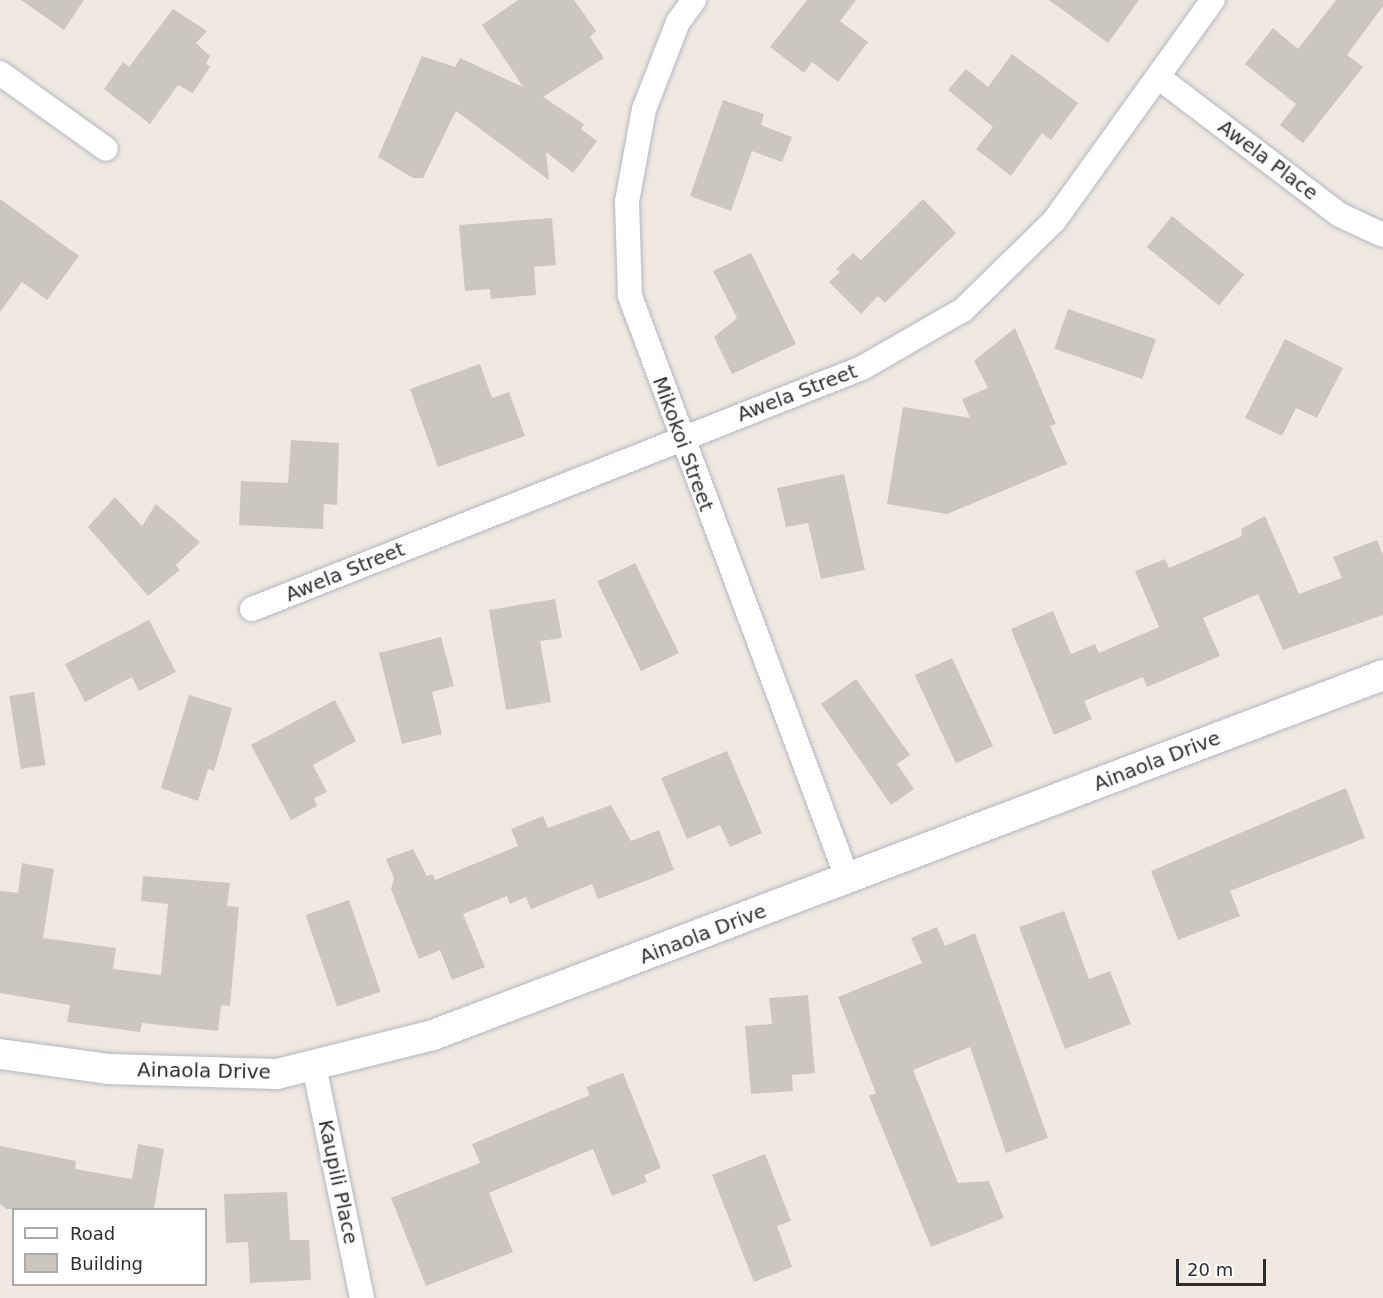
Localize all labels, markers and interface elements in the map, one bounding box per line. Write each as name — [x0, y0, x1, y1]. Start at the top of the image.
street label: Awela Place — [1213, 115, 1323, 205]
street label: Awela Street — [734, 359, 860, 427]
street label: Mikokoi Street — [647, 373, 719, 515]
street label: Awela Street — [282, 537, 408, 607]
street label: Ainaola Drive — [1090, 726, 1224, 796]
street label: Ainaola Drive — [636, 899, 770, 969]
street label: Ainaola Drive — [137, 1058, 271, 1084]
street label: Kaupili Place — [313, 1118, 363, 1246]
legend — [12, 1208, 207, 1286]
text: Road — [70, 1223, 115, 1244]
scale bar — [1179, 1247, 1269, 1285]
text: Building — [70, 1253, 143, 1274]
text: 20 m — [1187, 1259, 1233, 1280]

